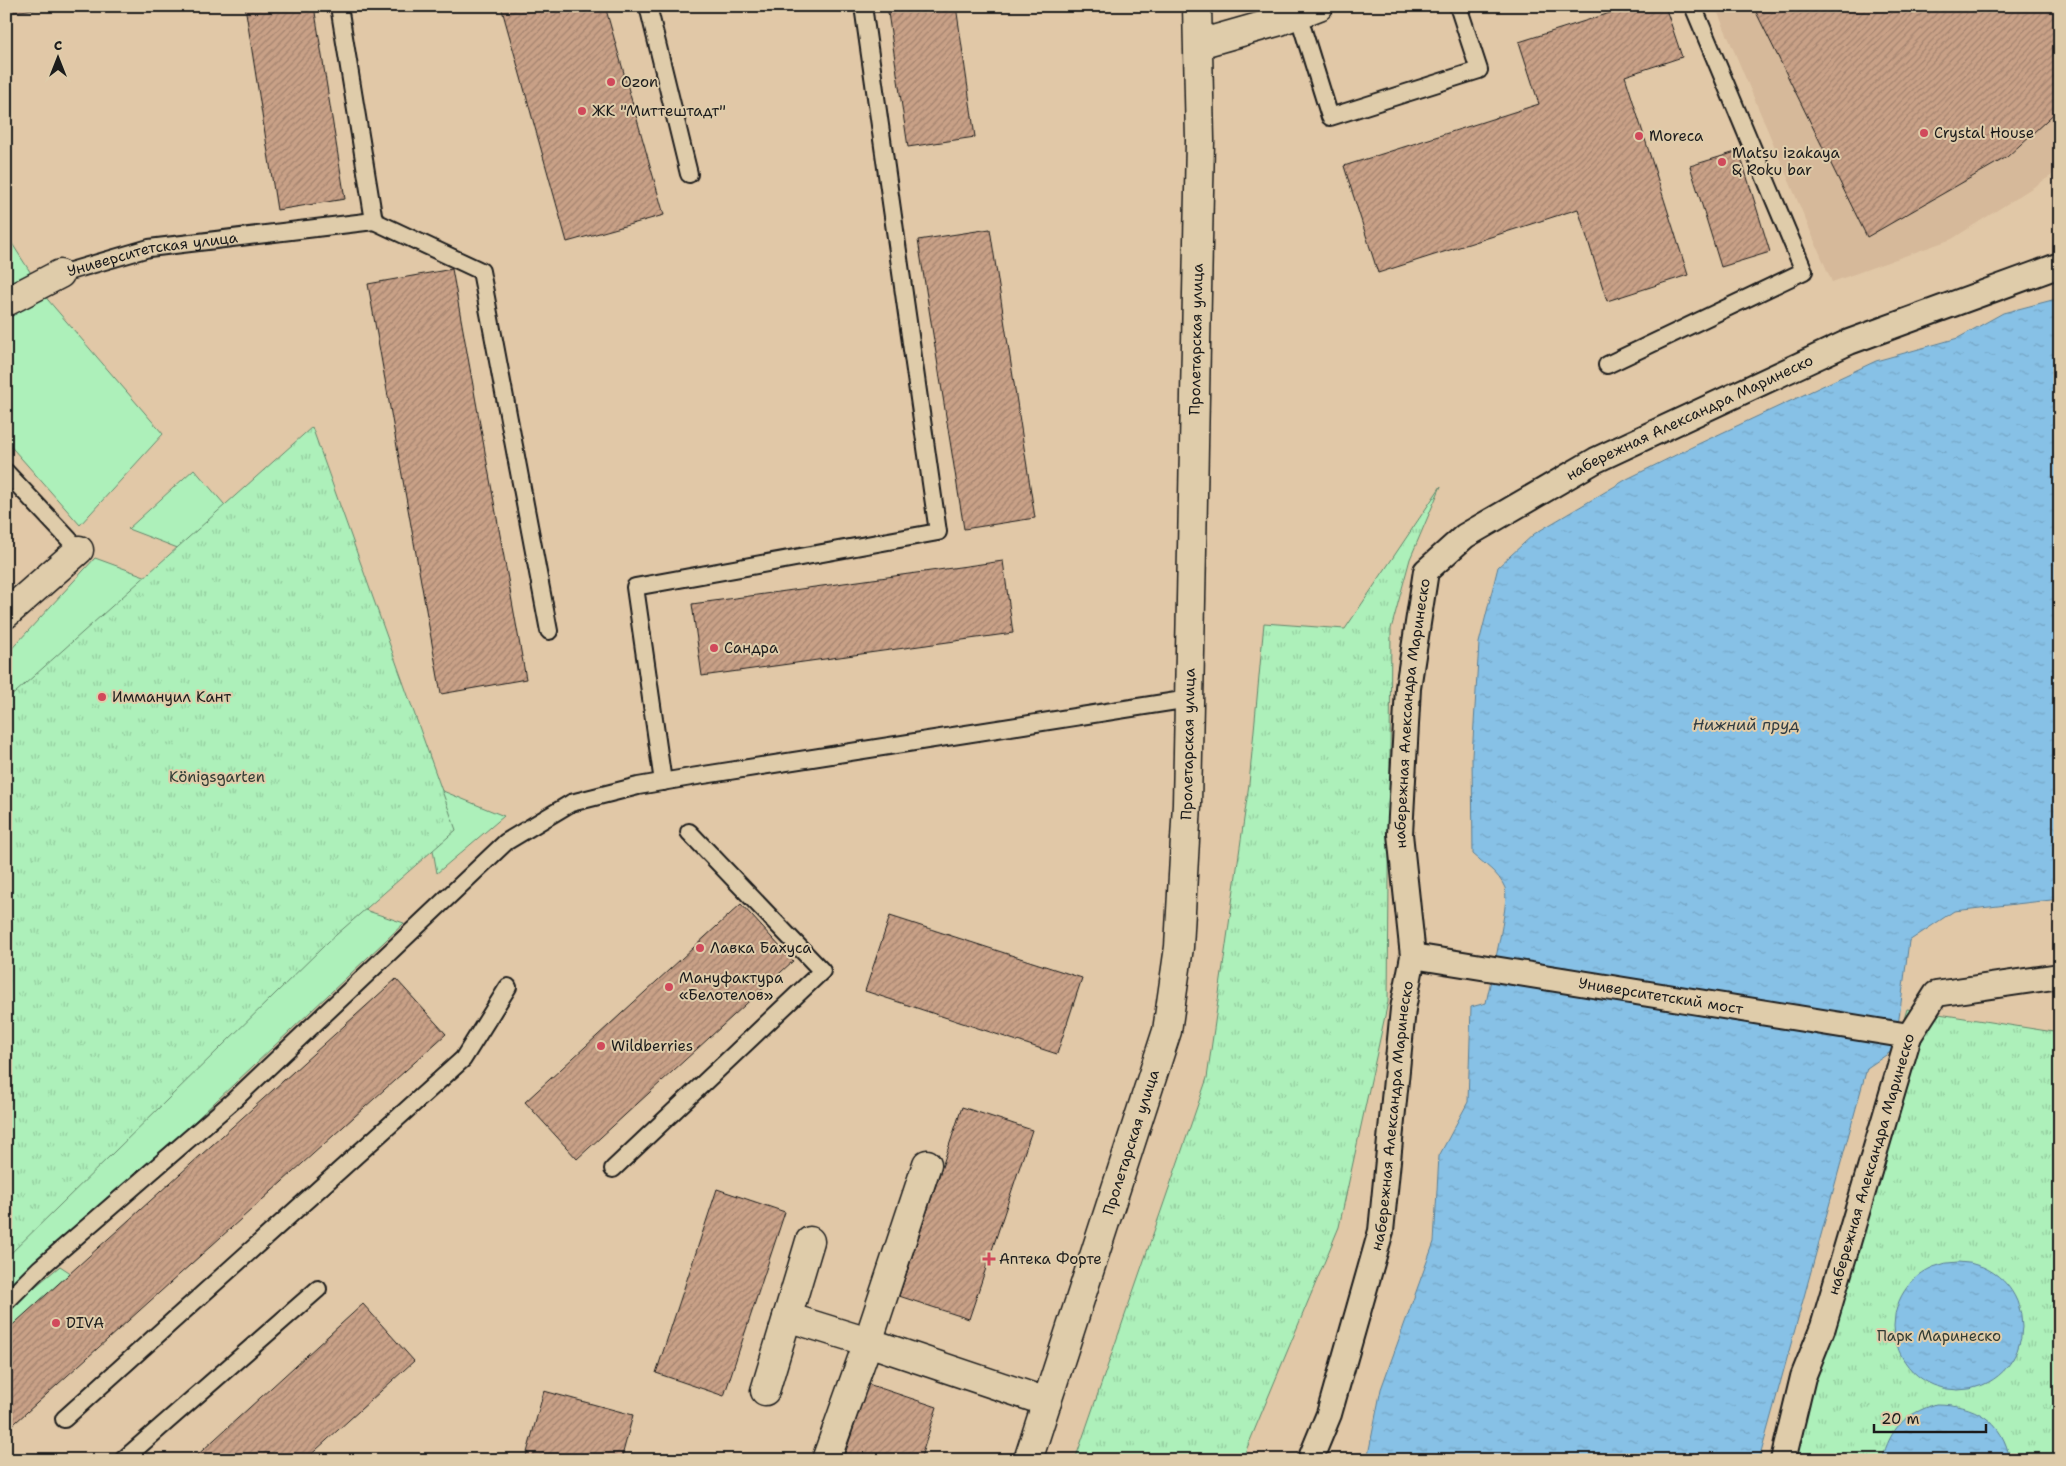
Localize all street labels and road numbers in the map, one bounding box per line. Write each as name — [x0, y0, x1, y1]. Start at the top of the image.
street label: Университетская улица — [65, 227, 240, 281]
street label: Пролетарская улица — [1185, 262, 1208, 415]
street label: набережная Александра Маринеско — [1562, 350, 1816, 485]
street label: набережная Александра Маринеско — [1390, 577, 1435, 849]
street label: Пролетарская улица — [1176, 667, 1200, 820]
street label: Университетский мост — [1577, 973, 1745, 1019]
street label: набережная Александра Маринеско — [1366, 979, 1418, 1253]
street label: набережная Александра Маринеско — [1823, 1031, 1919, 1297]
street label: Пролетарская улица — [1098, 1066, 1164, 1218]

